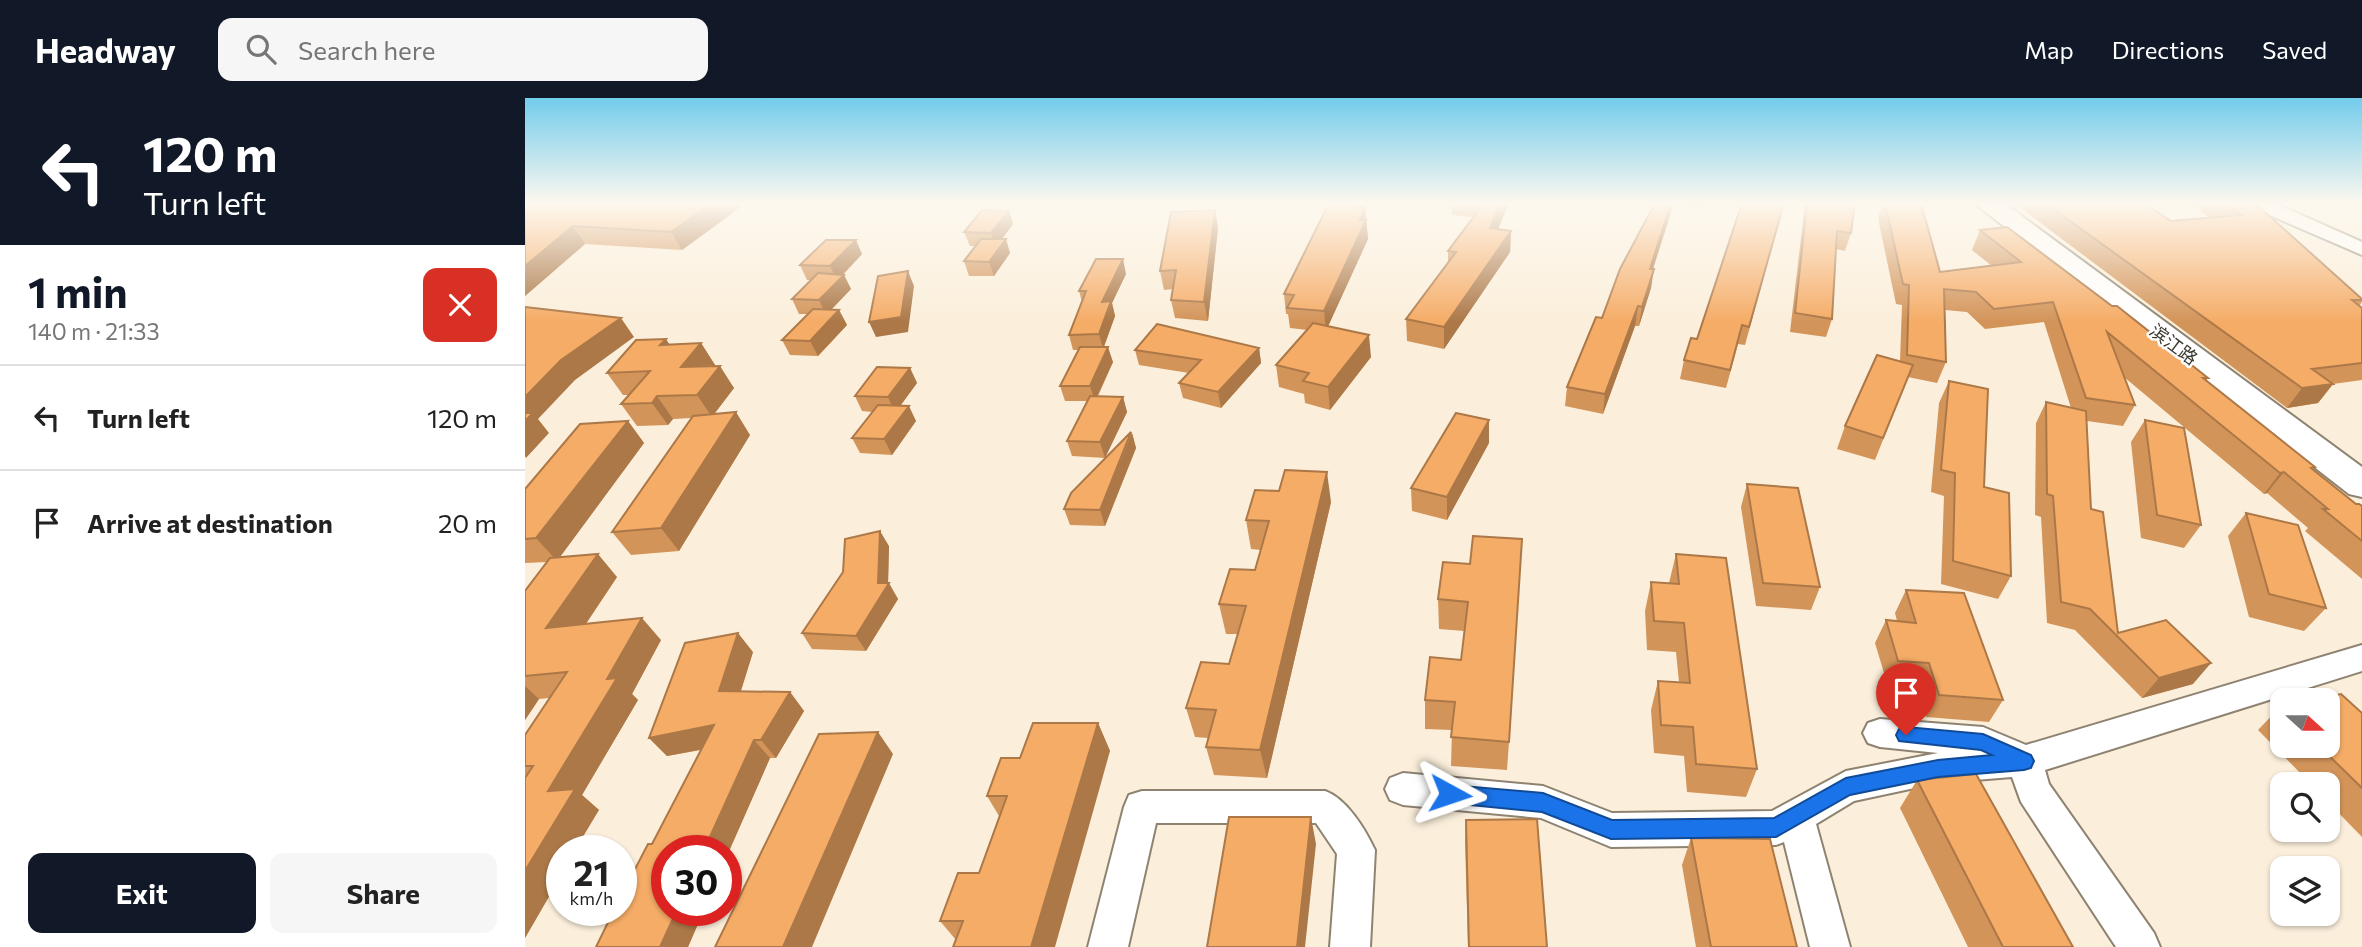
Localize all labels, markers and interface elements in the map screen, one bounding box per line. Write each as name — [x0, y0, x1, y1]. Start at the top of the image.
search box — [218, 18, 708, 81]
text: Headway — [35, 29, 176, 70]
icon: search — [242, 30, 280, 68]
text: Search here — [298, 34, 436, 65]
text: Map — [2024, 35, 2074, 64]
text: Directions — [2112, 35, 2224, 64]
text: Saved — [2262, 35, 2327, 64]
text: 120 m — [143, 122, 277, 182]
icon: left — [28, 126, 119, 217]
text: Turn left — [143, 182, 267, 222]
text: 1 min — [28, 265, 128, 317]
button: close — [423, 268, 497, 342]
text: 140 m · 21:33 — [28, 317, 160, 345]
street label: 滨江路 — [2146, 319, 2202, 369]
icon: left — [28, 399, 66, 437]
text: Turn left — [87, 402, 190, 433]
text: 120 m — [427, 402, 497, 433]
icon: arrive — [28, 504, 66, 542]
text: Arrive at destination — [87, 507, 333, 538]
text: 20 m — [438, 507, 497, 538]
pin — [1876, 663, 1936, 735]
icon: arrive — [1887, 674, 1925, 712]
north arrow — [2270, 688, 2340, 758]
map controls — [2270, 688, 2340, 926]
position arrow — [1413, 757, 1487, 831]
button: search — [2270, 772, 2340, 842]
speed limit sign: 30 — [651, 835, 742, 926]
text: 21 — [574, 850, 609, 893]
button: Exit — [28, 853, 256, 933]
button: Share — [270, 853, 497, 933]
button: layers — [2270, 856, 2340, 926]
text: km/h — [570, 887, 613, 909]

